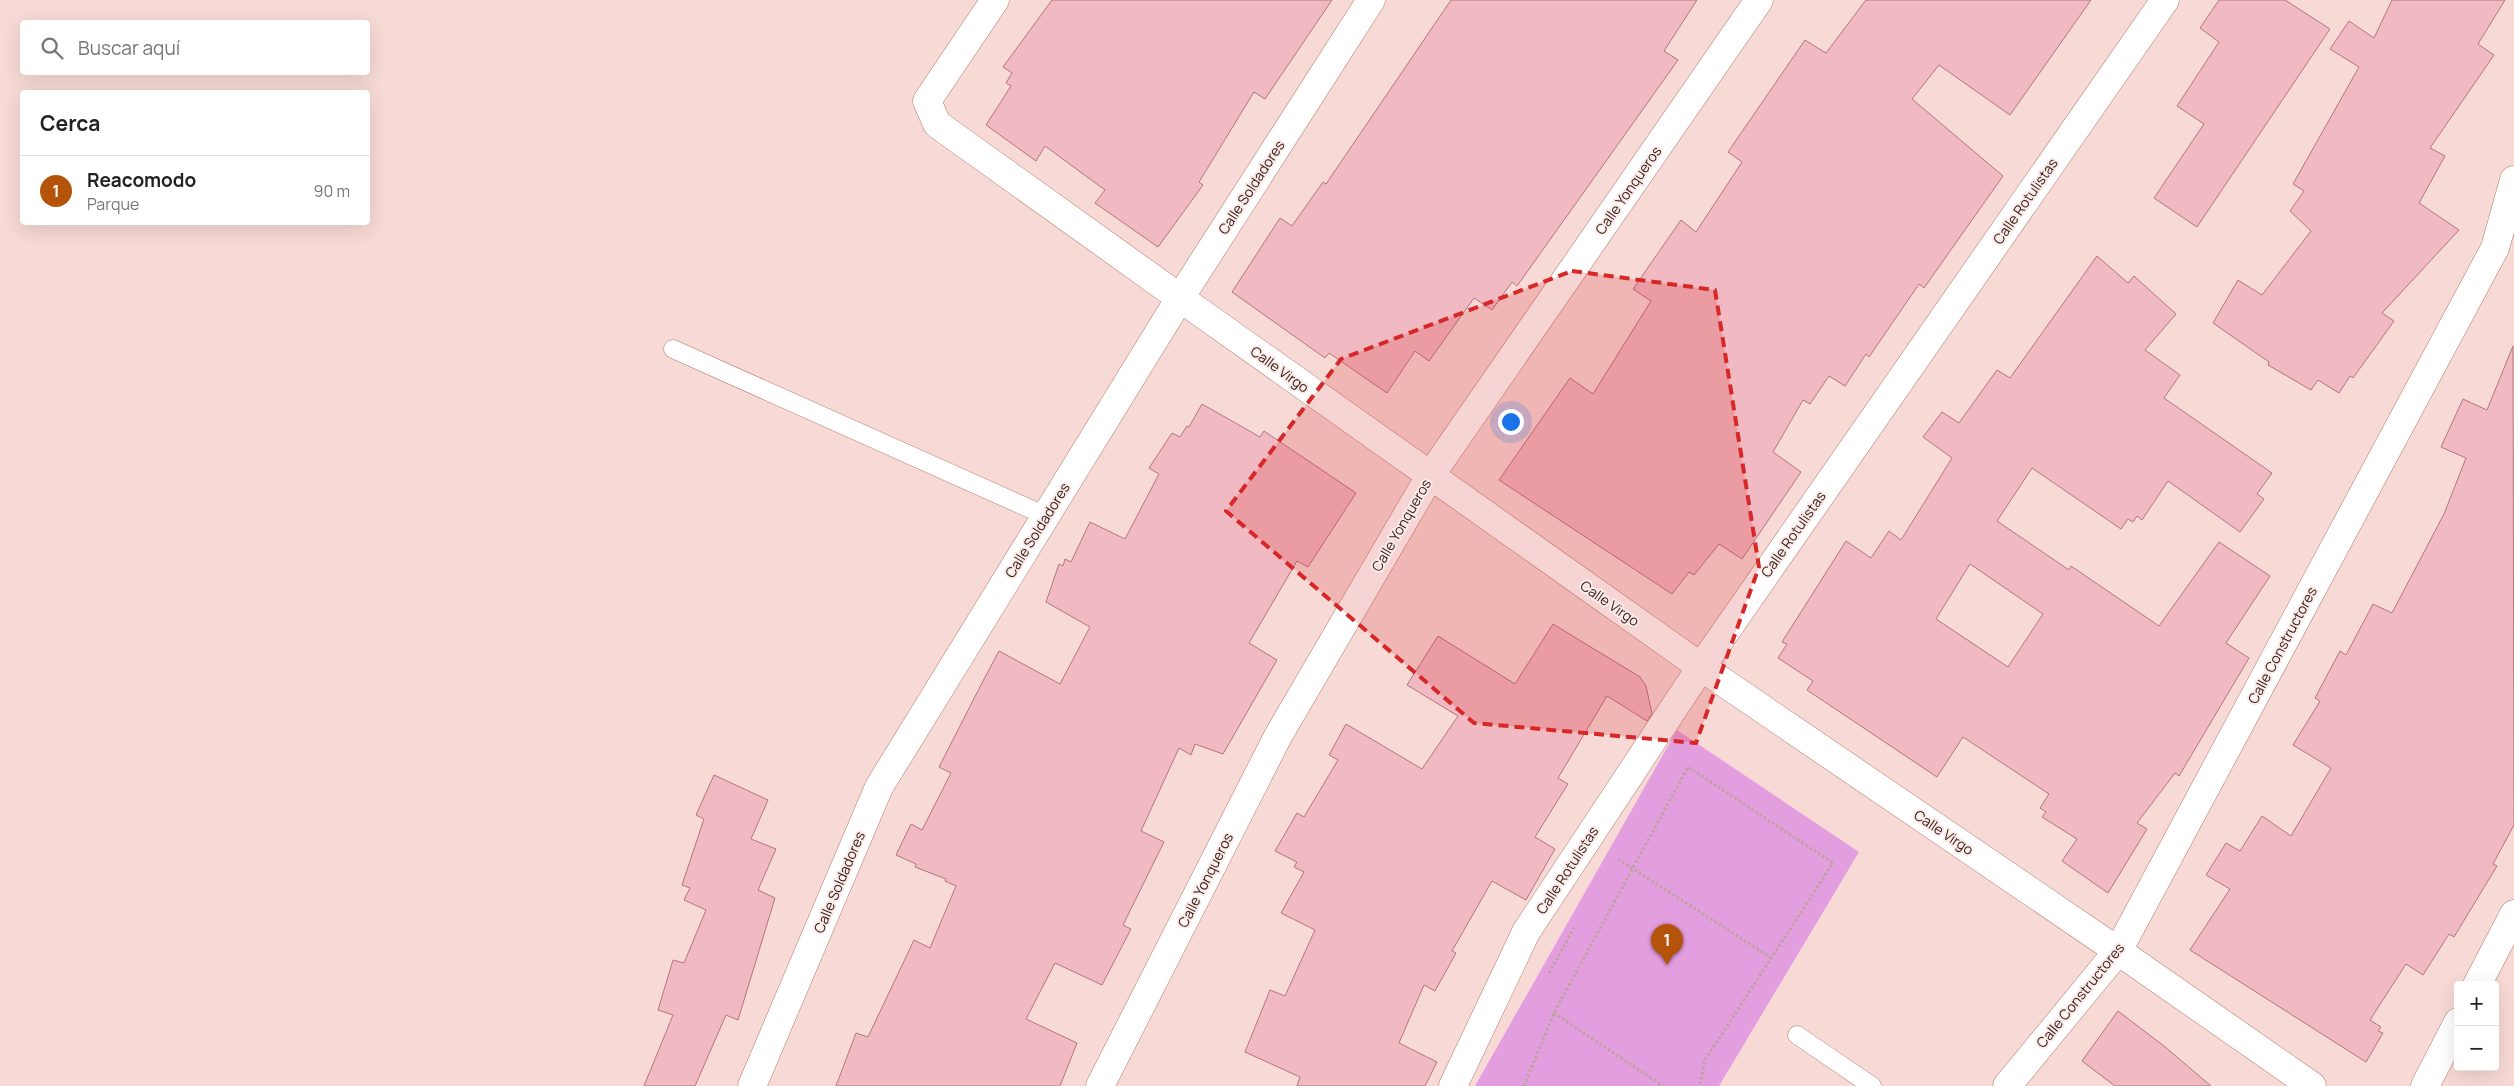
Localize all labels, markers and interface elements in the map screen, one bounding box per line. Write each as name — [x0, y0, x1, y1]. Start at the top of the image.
search box — [20, 20, 370, 75]
icon: search — [38, 34, 66, 62]
text: Buscar aquí — [78, 35, 180, 61]
text: Cerca — [40, 109, 100, 137]
street label: Calle Soldadores — [1213, 136, 1289, 238]
street label: Calle Yonqueros — [1590, 142, 1666, 238]
street label: Calle Rotulistas — [1988, 154, 2062, 248]
text: Reacomodo — [87, 167, 196, 193]
text: 1 — [52, 180, 60, 202]
text: 90 m — [314, 180, 350, 202]
text: Parque — [87, 193, 139, 215]
street label: Calle Virgo — [1247, 341, 1313, 397]
your location — [1498, 409, 1524, 435]
street label: Calle Yonqueros — [1367, 475, 1435, 575]
street label: Calle Soldadores — [1000, 479, 1074, 581]
street label: Calle Rotulistas — [1756, 487, 1830, 581]
street label: Calle Virgo — [1577, 576, 1643, 630]
street label: Calle Constructores — [2243, 583, 2321, 707]
street label: Calle Virgo — [1910, 805, 1978, 859]
street label: Calle Rotulistas — [1532, 822, 1602, 918]
street label: Calle Soldadores — [809, 828, 869, 936]
street label: Calle Yonqueros — [1173, 829, 1237, 931]
pin: 1 — [1651, 924, 1683, 965]
street label: Calle Constructores — [2032, 938, 2128, 1052]
map controls — [2454, 981, 2499, 1071]
button: + — [2454, 981, 2499, 1026]
button: − — [2454, 1026, 2499, 1071]

